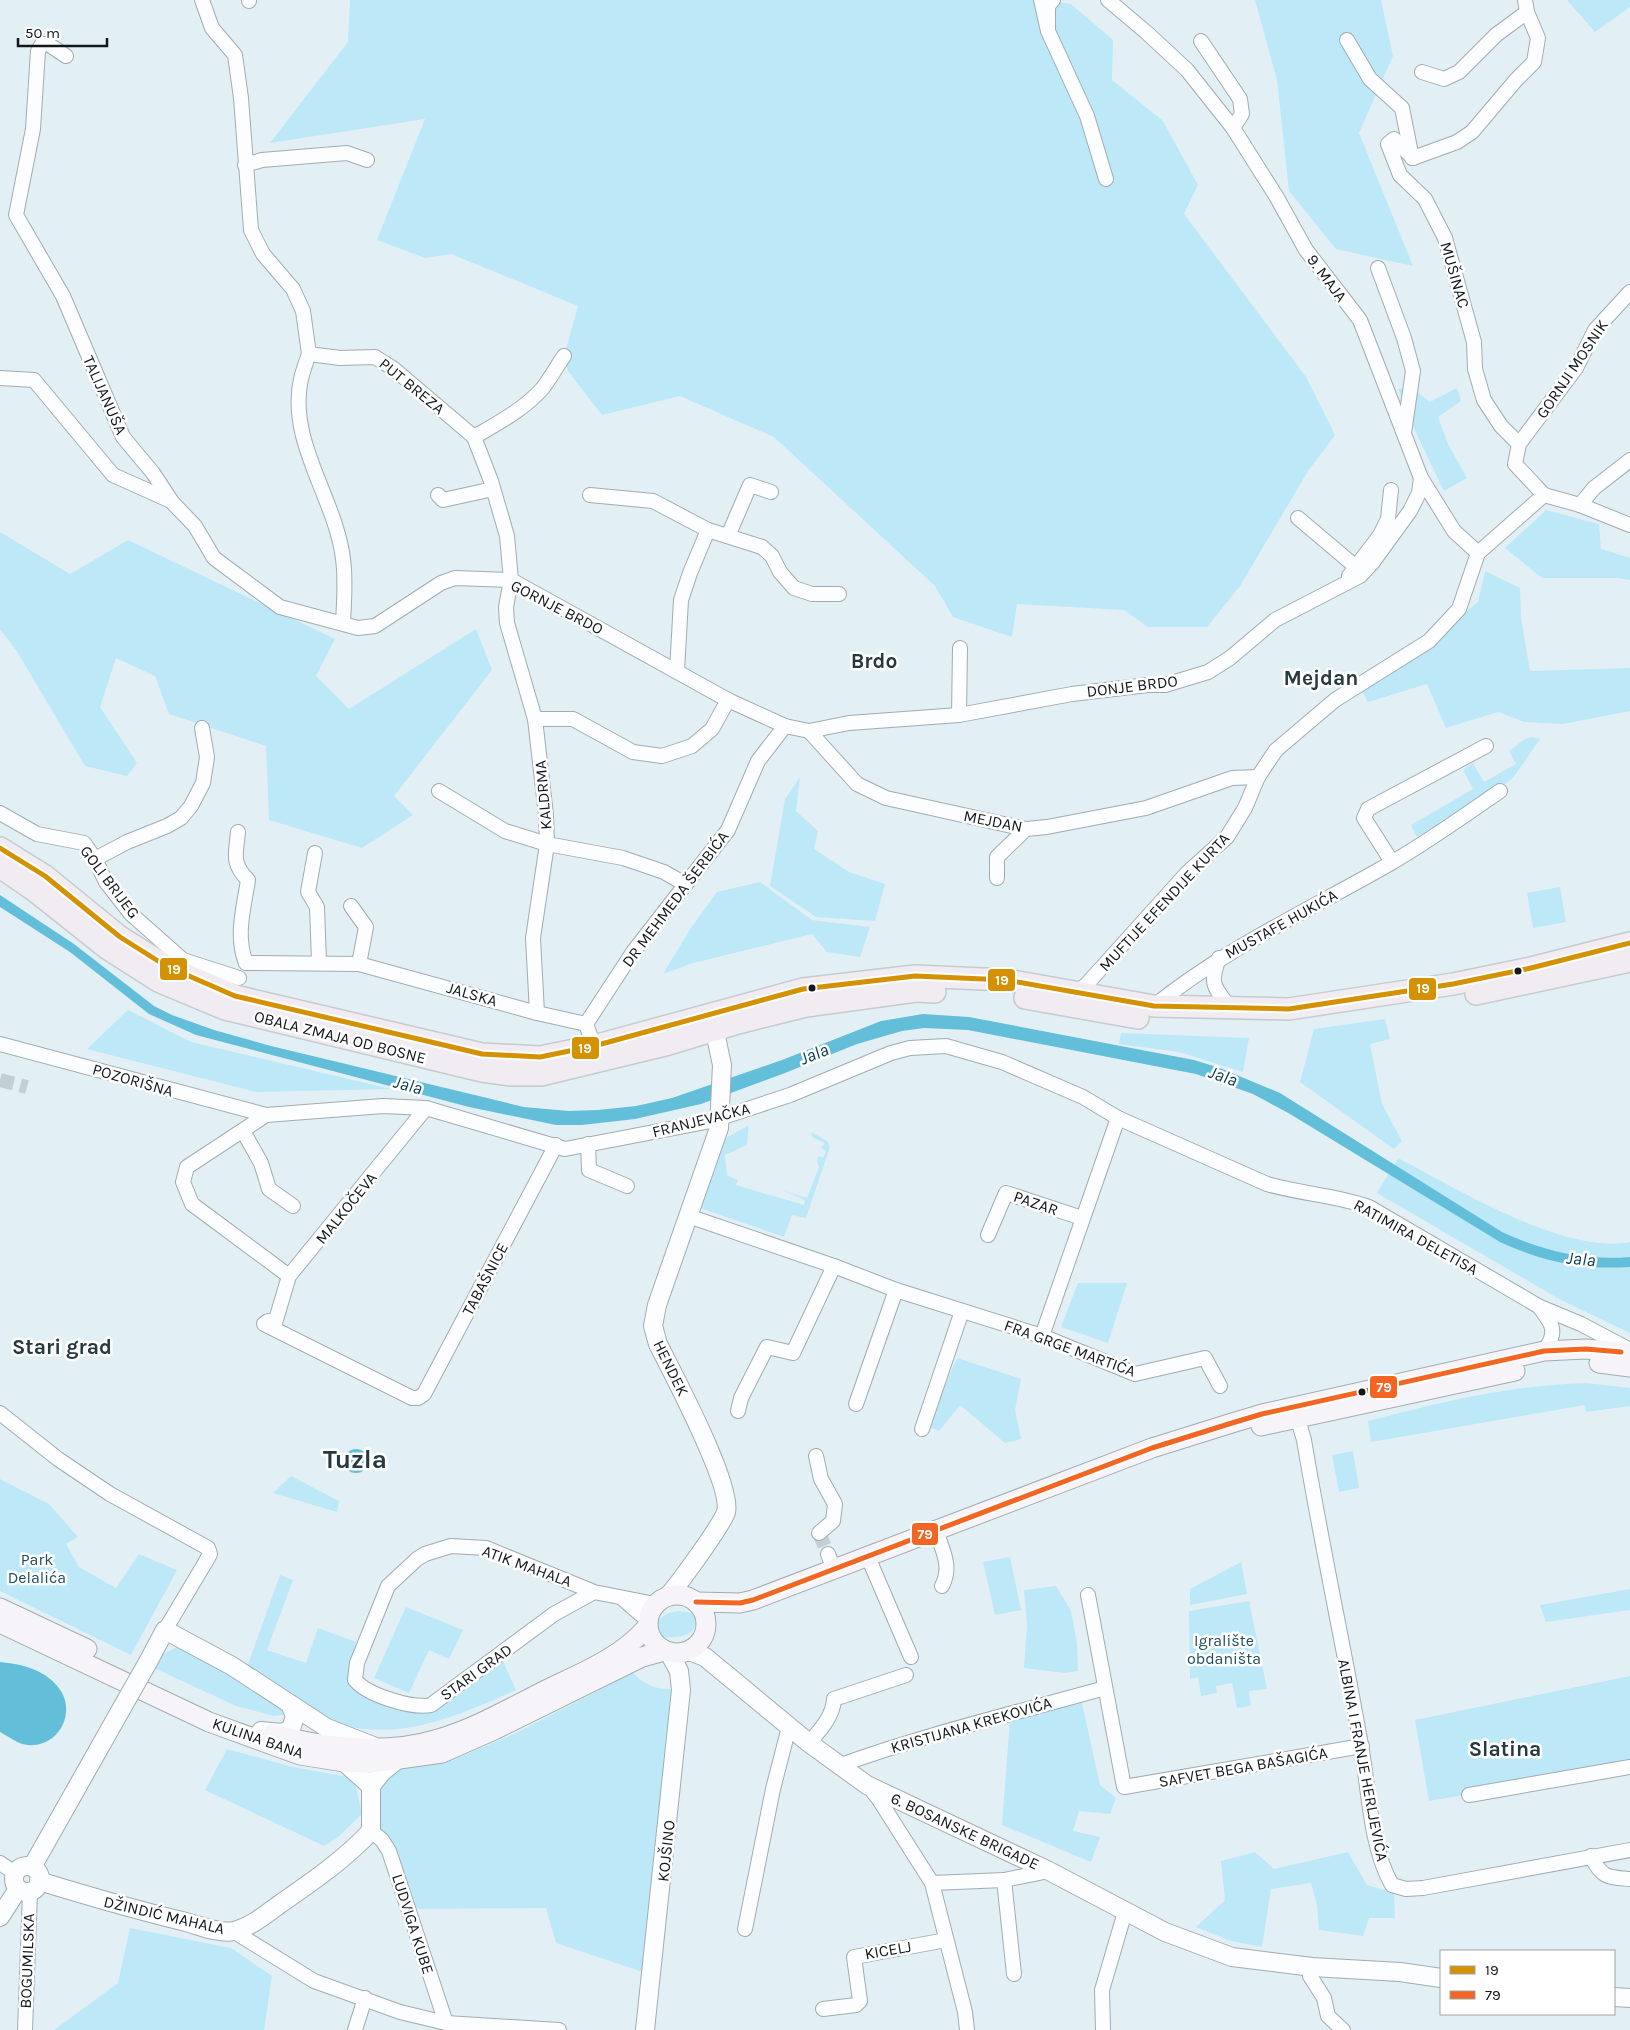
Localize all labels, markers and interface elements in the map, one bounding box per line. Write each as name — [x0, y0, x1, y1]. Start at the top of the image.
scale bar — [18, 15, 106, 47]
text: 50 m — [25, 24, 60, 42]
street label: MUŠINAC — [1436, 240, 1474, 311]
street label: 9. MAJA — [1303, 251, 1351, 305]
street label: GORNJI MOSNIK — [1532, 316, 1612, 422]
street label: TALIJANUŠA — [79, 353, 131, 437]
street label: PUT BREZA — [376, 354, 448, 418]
street label: GORNJE BRDO — [508, 576, 606, 638]
district label: Brdo — [851, 649, 897, 673]
district label: Mejdan — [1284, 666, 1358, 690]
street label: DONJE BRDO — [1085, 671, 1179, 701]
street label: KALDRMA — [531, 760, 555, 830]
street label: MEJDAN — [962, 806, 1024, 836]
street label: DR MEHMEDA ŠERBIĆA — [618, 827, 732, 971]
street label: MUFTIJE EFENDIJE KURTA — [1095, 829, 1233, 975]
street label: GOLI BRIJEG — [76, 842, 144, 922]
street label: MUSTAFE HUKIĆA — [1221, 885, 1341, 963]
line badge: 19 — [159, 957, 188, 981]
text: 19 — [167, 961, 181, 978]
unlabelled marker — [1513, 966, 1523, 976]
line badge: 19 — [987, 968, 1016, 992]
text: 19 — [995, 972, 1009, 989]
line badge: 19 — [1408, 977, 1437, 1001]
street label: JALSKA — [445, 978, 499, 1010]
text: 19 — [1416, 980, 1430, 997]
unlabelled marker — [807, 983, 817, 993]
street label: OBALA ZMAJA OD BOSNE — [252, 1006, 428, 1068]
line badge: 19 — [571, 1036, 600, 1060]
water label: Jala — [796, 1038, 832, 1070]
text: 19 — [578, 1040, 592, 1057]
street label: POZORIŠNA — [90, 1059, 176, 1101]
water label: Jala — [1206, 1061, 1240, 1091]
water label: Jala — [391, 1071, 425, 1099]
street label: FRANJEVAČKA — [650, 1099, 752, 1141]
street label: MALKOČEVA — [311, 1168, 381, 1248]
street label: PAZAR — [1011, 1187, 1061, 1219]
street label: RATIMIRA DELETISA — [1351, 1195, 1481, 1279]
street label: TABAŠNICE — [458, 1239, 512, 1319]
water label: Jala — [1565, 1247, 1597, 1271]
street label: FRA GRGE MARTIĆA — [1002, 1315, 1138, 1381]
district label: Stari grad — [12, 1335, 112, 1359]
street label: HENDEK — [649, 1337, 693, 1399]
line badge: 79 — [1369, 1375, 1398, 1399]
text: 79 — [1376, 1379, 1392, 1396]
unlabelled marker — [1357, 1387, 1367, 1397]
district label: Tuzla — [323, 1444, 387, 1475]
line badge: 79 — [911, 1522, 939, 1546]
text: 79 — [917, 1526, 933, 1543]
street label: ATIK MAHALA — [480, 1541, 574, 1591]
park label: Park Delalića — [8, 1550, 66, 1587]
park label: Igralište obdaništa — [1187, 1631, 1261, 1668]
street label: STARI GRAD — [436, 1640, 516, 1704]
street label: ALBINA I FRANJE HERLJEVIĆA — [1334, 1657, 1392, 1863]
street label: KRISTIJANA KREKOVIĆA — [888, 1693, 1054, 1757]
street label: KULINA BANA — [210, 1713, 306, 1763]
district label: Slatina — [1469, 1737, 1541, 1761]
street label: SAFVET BEGA BAŠAGIĆA — [1157, 1743, 1329, 1791]
street label: 6. BOSANSKE BRIGADE — [888, 1788, 1042, 1874]
street label: KOJŠINO — [653, 1819, 679, 1883]
street label: LUDVIGA KUBE — [388, 1871, 438, 1977]
street label: DŽINDIĆ MAHALA — [102, 1892, 226, 1938]
street label: BOGUMILSKA — [16, 1913, 38, 2009]
street label: KICELJ — [863, 1937, 913, 1963]
legend — [1440, 1950, 1615, 2015]
text: 19 — [1485, 1961, 1499, 1979]
text: 79 — [1485, 1986, 1501, 2004]

